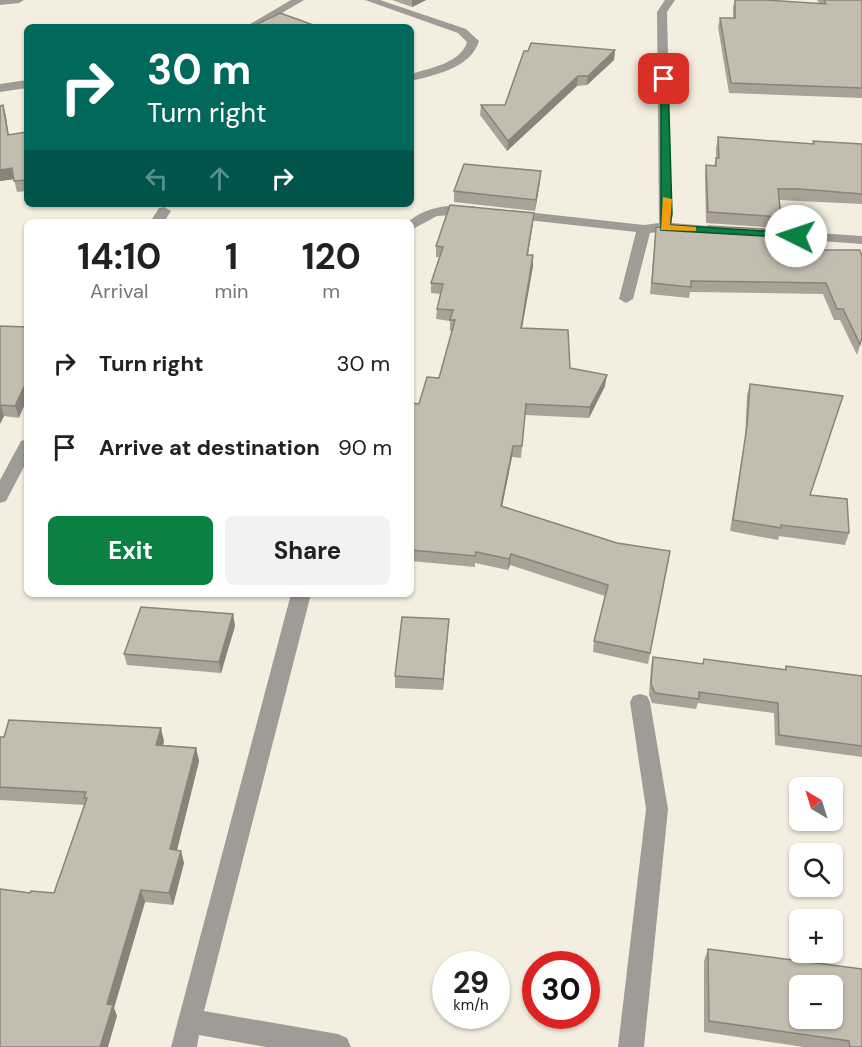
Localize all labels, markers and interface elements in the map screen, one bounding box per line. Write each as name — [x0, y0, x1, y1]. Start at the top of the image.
text: 30 m — [147, 42, 251, 97]
icon: right — [48, 48, 126, 126]
pin — [638, 53, 689, 104]
icon: arrive — [647, 62, 680, 95]
text: Turn right — [147, 95, 267, 130]
icon: left — [140, 162, 173, 195]
icon: ahead — [203, 162, 236, 195]
icon: right — [266, 162, 299, 195]
position arrow — [764, 204, 828, 268]
text: 14:10 — [77, 233, 161, 280]
text: 1 — [225, 233, 238, 280]
text: 120 — [302, 233, 361, 280]
text: Arrival — [90, 278, 148, 304]
text: min — [214, 278, 249, 304]
text: m — [322, 278, 340, 304]
icon: right — [48, 347, 81, 380]
text: Turn right — [99, 349, 204, 378]
text: 30 m — [336, 349, 390, 378]
icon: arrive — [48, 431, 81, 464]
text: Arrive at destination — [99, 433, 320, 462]
text: 90 m — [338, 433, 392, 462]
button: Exit — [48, 516, 213, 585]
button: Share — [225, 516, 390, 585]
north arrow — [789, 777, 843, 831]
map controls — [789, 777, 843, 1029]
button: search — [789, 843, 843, 897]
button: + — [789, 909, 843, 963]
speed limit sign: 30 — [522, 951, 600, 1029]
text: 29 — [453, 963, 489, 1002]
button: − — [789, 975, 843, 1029]
text: km/h — [453, 995, 489, 1015]

